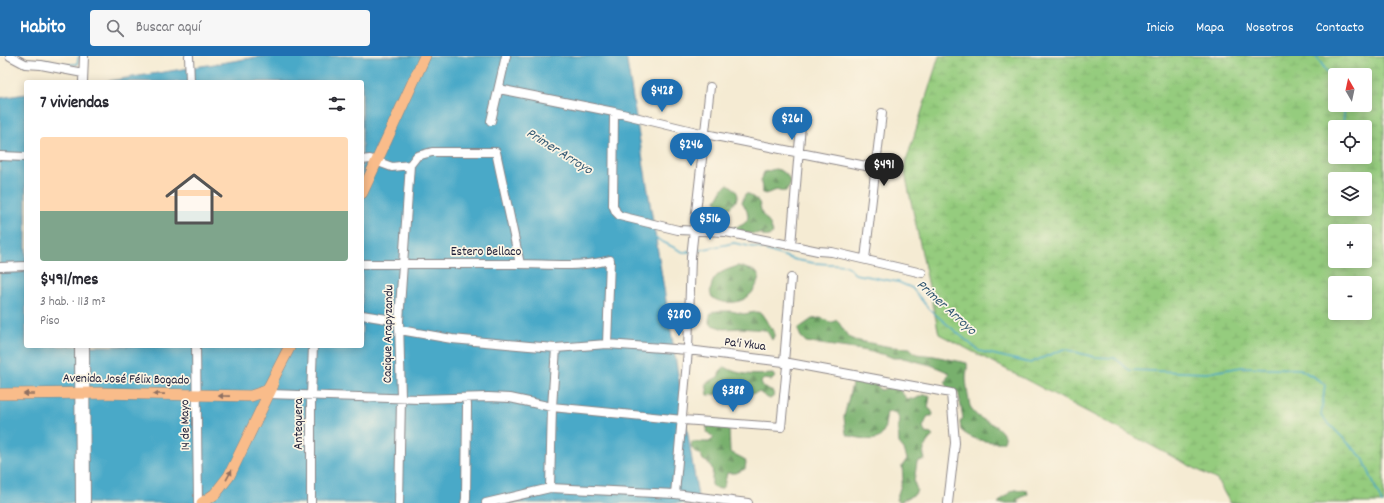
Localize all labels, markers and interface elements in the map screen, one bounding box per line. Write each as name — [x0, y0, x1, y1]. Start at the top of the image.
search box — [90, 10, 370, 46]
text: Habito — [20, 15, 66, 42]
icon: search — [104, 17, 126, 39]
text: Buscar aquí — [136, 17, 201, 39]
text: Inicio — [1146, 18, 1174, 38]
text: Mapa — [1196, 18, 1224, 38]
text: Nosotros — [1246, 18, 1294, 38]
text: Contacto — [1316, 18, 1364, 38]
north arrow — [1328, 68, 1372, 112]
map controls — [1328, 68, 1372, 320]
pin: $428 — [638, 79, 686, 113]
text: $428 — [651, 82, 673, 101]
text: 7 viviendas — [40, 92, 109, 116]
icon: filters — [326, 93, 348, 115]
pin: $261 — [768, 107, 816, 141]
text: $261 — [781, 110, 803, 129]
button: locate — [1328, 120, 1372, 164]
water label: Primer Arroyo — [522, 124, 597, 181]
pin: $246 — [667, 133, 715, 167]
text: $246 — [679, 136, 703, 155]
pin: $491 — [860, 153, 908, 187]
text: $491 — [874, 156, 894, 175]
icon: home — [158, 163, 230, 235]
button: layers — [1328, 172, 1372, 216]
pin: $516 — [686, 207, 734, 241]
text: $516 — [699, 210, 721, 229]
button: + — [1328, 224, 1372, 268]
street label: Estero Bellaco — [451, 243, 522, 262]
text: $491/mes — [40, 269, 98, 293]
water label: Primer Arroyo — [912, 276, 981, 341]
button: − — [1328, 276, 1372, 320]
street label: Cacique Arapyzandu — [379, 285, 399, 383]
text: 3 hab. · 113 m² — [40, 293, 106, 312]
pin: $280 — [655, 303, 703, 337]
text: $280 — [667, 306, 691, 325]
text: Piso — [40, 312, 60, 331]
street label: Pa'i Ykua — [723, 333, 768, 357]
street label: Avenida José Félix Bogado — [63, 369, 190, 391]
pin: $388 — [709, 379, 757, 413]
text: $388 — [722, 382, 744, 401]
one-way arrow — [22, 391, 35, 397]
one-way arrow — [152, 391, 165, 397]
one-way arrow — [218, 392, 230, 399]
street label: Antequera — [290, 397, 309, 450]
street label: 14 de Mayo — [176, 399, 196, 451]
one-way arrow — [225, 469, 232, 481]

